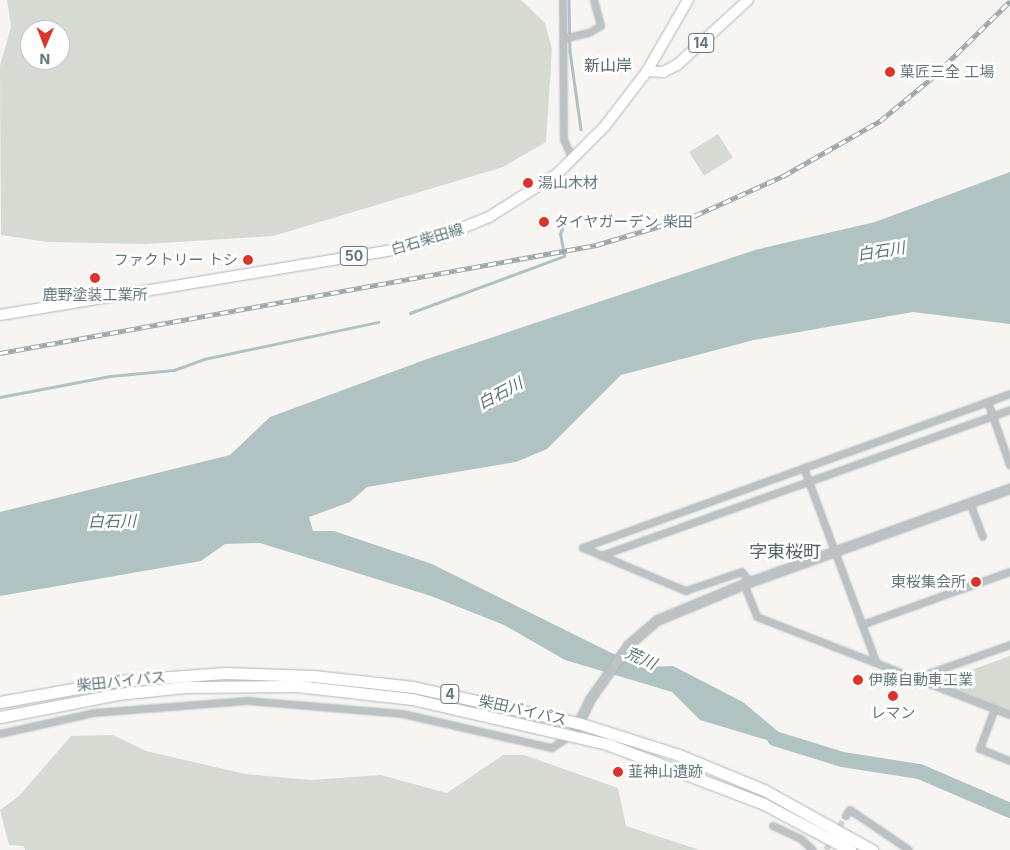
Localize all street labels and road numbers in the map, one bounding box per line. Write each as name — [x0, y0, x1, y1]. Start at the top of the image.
road number: 14 — [687, 32, 715, 54]
street label: 白石柴田線 — [389, 219, 465, 259]
road number: 50 — [339, 245, 369, 268]
street label: 柴田バイパス — [75, 667, 167, 695]
road number: 4 — [440, 682, 460, 706]
street label: 柴田バイパス — [477, 691, 569, 729]

